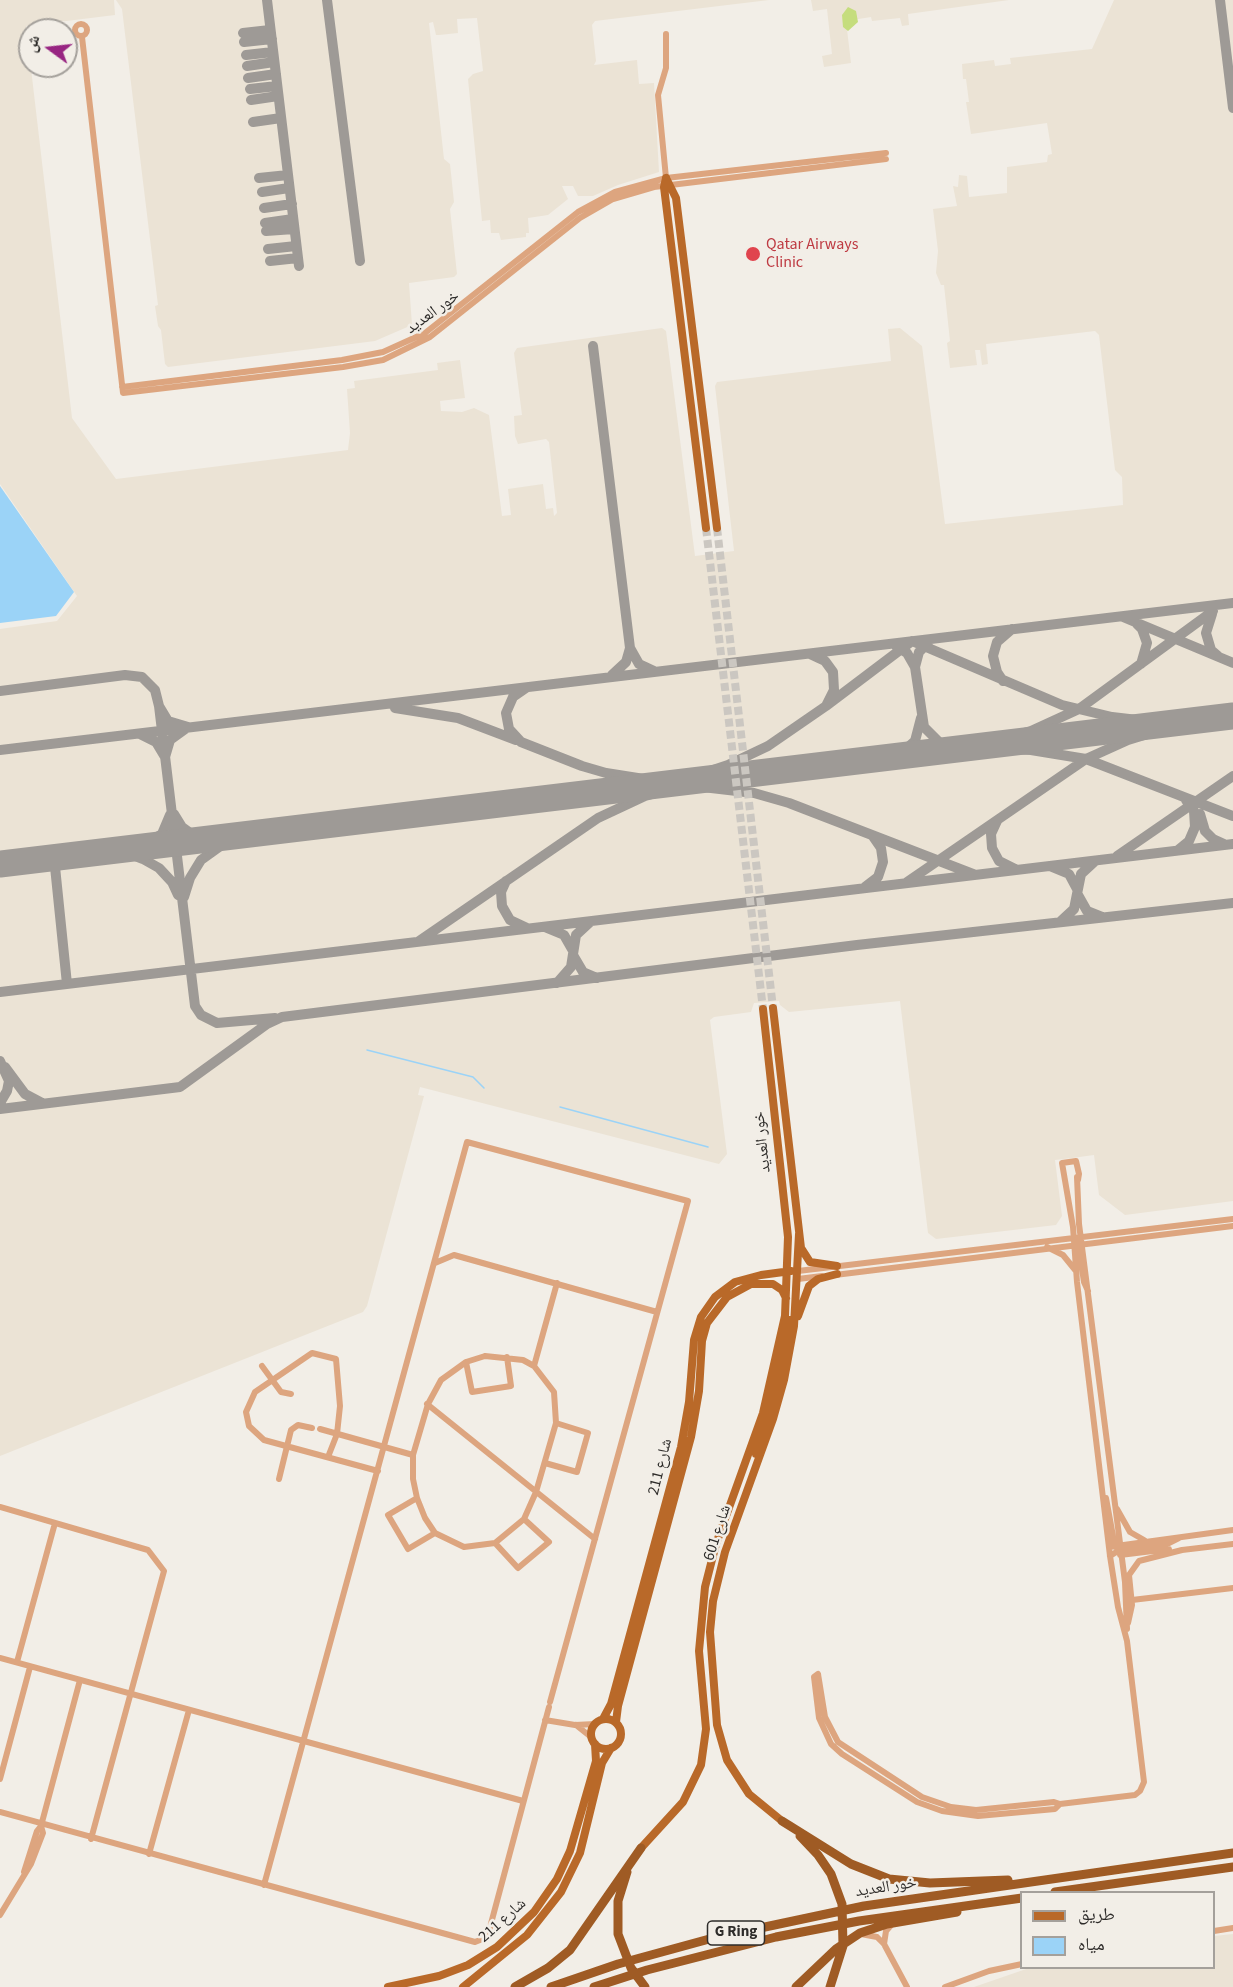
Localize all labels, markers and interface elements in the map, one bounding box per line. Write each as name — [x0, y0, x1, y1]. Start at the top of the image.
north arrow — [18, 18, 78, 78]
text: ش — [20, 33, 45, 55]
place label: Qatar Airways Clinic — [766, 235, 858, 273]
marker: Qatar Airways Clinic — [744, 245, 762, 263]
street label: خور العديد — [402, 287, 464, 339]
street label: خور العديد — [750, 1110, 776, 1174]
street label: شارع 211 — [645, 1437, 677, 1497]
street label: شارع 601 — [700, 1503, 736, 1563]
street label: خور العديد — [854, 1874, 918, 1902]
legend — [1020, 1891, 1215, 1969]
street label: شارع 211 — [475, 1895, 531, 1947]
text: طريق — [1078, 1902, 1115, 1927]
road number: G Ring — [708, 1921, 764, 1945]
text: مياه — [1078, 1932, 1105, 1957]

